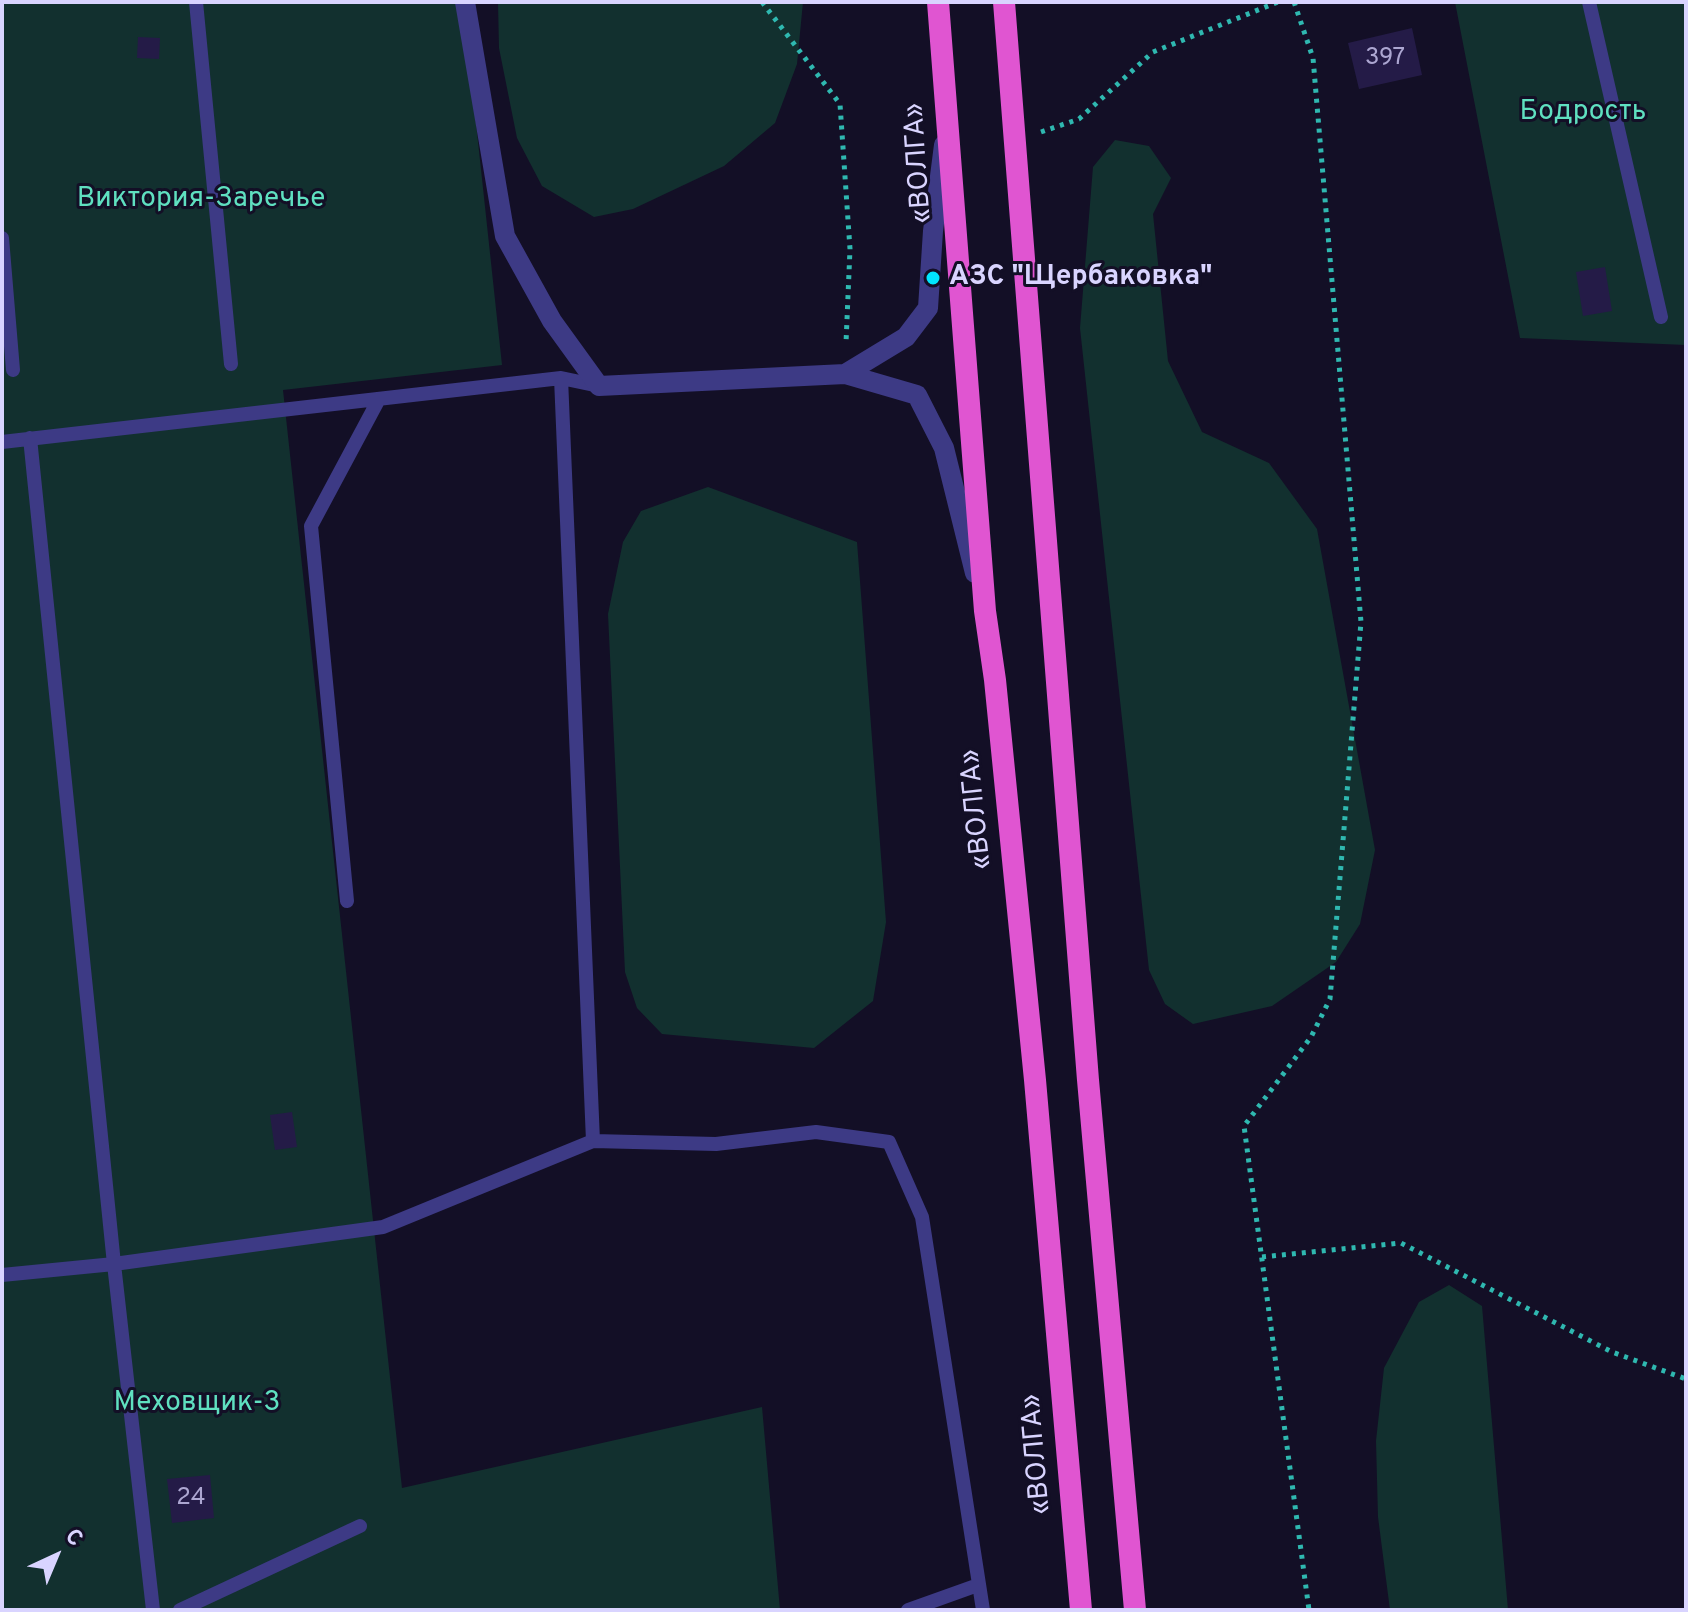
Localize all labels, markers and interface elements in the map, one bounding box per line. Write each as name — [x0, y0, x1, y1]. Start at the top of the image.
house number: 397 — [1365, 45, 1405, 73]
park label: Бодрость — [1520, 96, 1646, 130]
street label: «ВОЛГА» — [899, 102, 941, 224]
park label: Виктория-Заречье — [77, 183, 325, 217]
place label: АЗС "Щербаковка" — [949, 261, 1212, 295]
marker: АЗС "Щербаковка" — [924, 269, 942, 287]
street label: «ВОЛГА» — [955, 747, 1001, 871]
park label: Меховщик-3 — [114, 1387, 280, 1421]
street label: «ВОЛГА» — [1016, 1392, 1060, 1516]
house number: 24 — [176, 1485, 206, 1513]
north arrow — [16, 1516, 96, 1596]
text: С — [59, 1524, 87, 1553]

